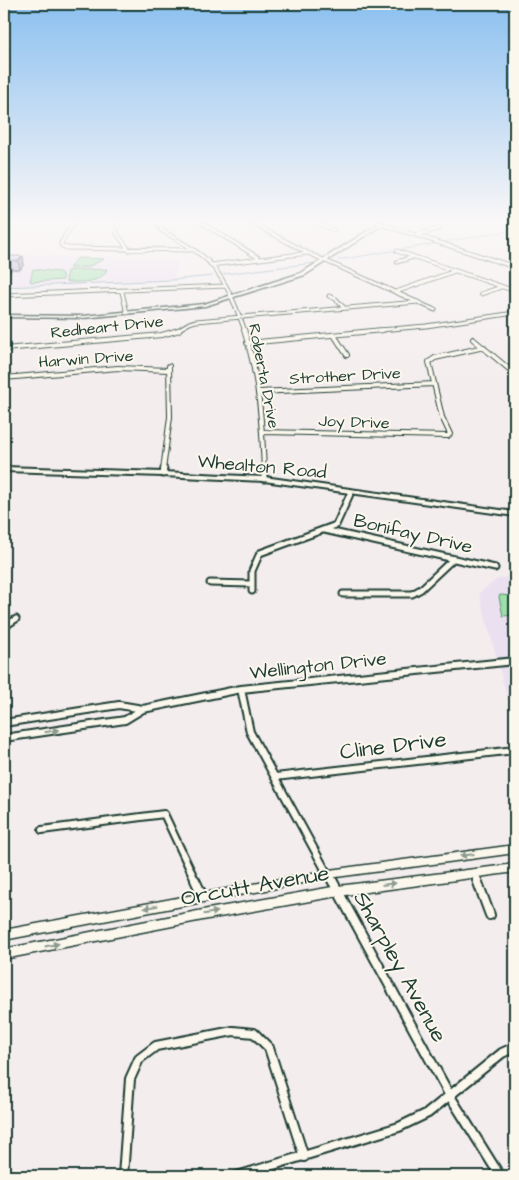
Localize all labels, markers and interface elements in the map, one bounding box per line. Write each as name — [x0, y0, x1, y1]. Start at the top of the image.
street label: Redheart Drive — [50, 310, 165, 344]
street label: Roberta Drive — [243, 322, 285, 431]
street label: Harwin Drive — [38, 345, 134, 373]
street label: Strother Drive — [289, 362, 402, 390]
street label: Joy Drive — [318, 410, 390, 435]
street label: Whealton Road — [196, 448, 328, 486]
street label: Bonifay Drive — [351, 507, 475, 562]
street label: Wellington Drive — [248, 645, 388, 688]
street label: Cline Drive — [338, 724, 448, 768]
one-way arrow — [44, 727, 60, 735]
one-way arrow — [459, 851, 475, 859]
street label: Orcutt Avenue — [178, 858, 332, 914]
one-way arrow — [381, 880, 397, 888]
street label: Sharpley Avenue — [345, 886, 454, 1049]
one-way arrow — [144, 903, 159, 911]
one-way arrow — [203, 909, 219, 917]
one-way arrow — [44, 941, 59, 949]

